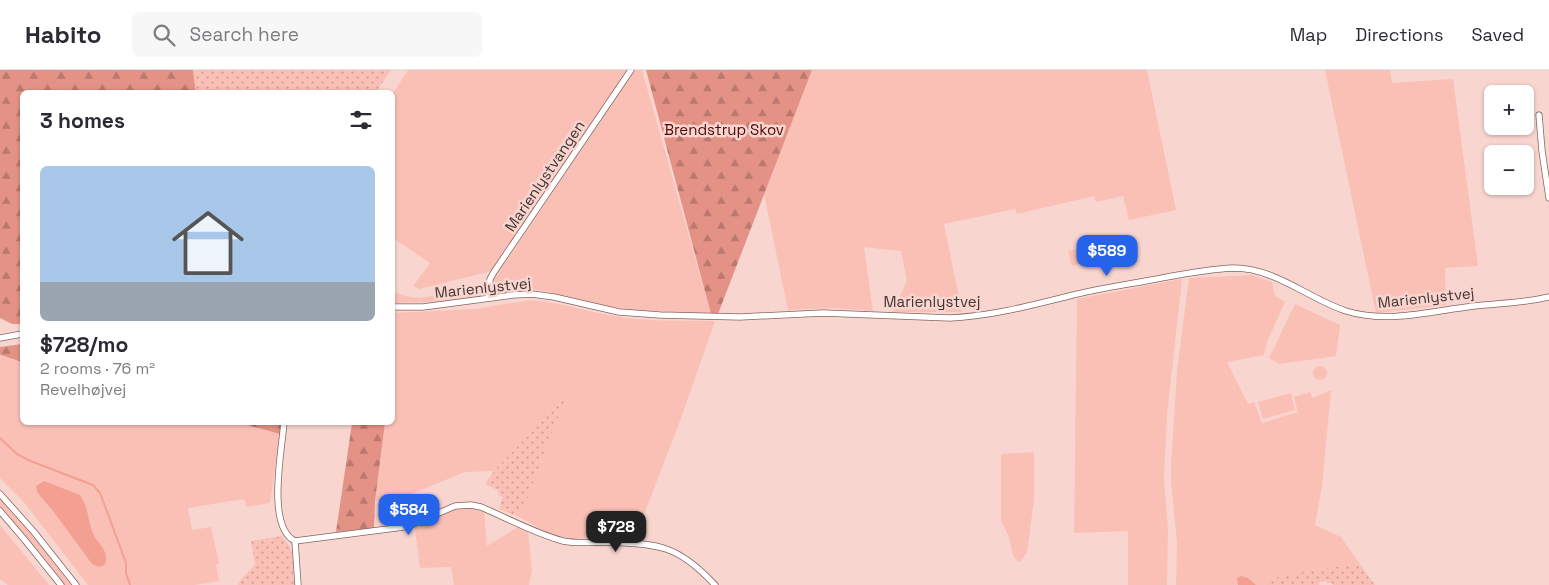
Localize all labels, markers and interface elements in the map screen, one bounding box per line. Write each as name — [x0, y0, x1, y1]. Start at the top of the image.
search box — [132, 12, 482, 57]
text: Habito — [25, 19, 102, 50]
icon: search — [150, 21, 178, 49]
text: Search here — [190, 22, 299, 47]
text: Map — [1290, 23, 1327, 46]
text: Directions — [1355, 23, 1444, 46]
text: Saved — [1472, 23, 1524, 46]
map controls — [1484, 85, 1534, 195]
button: + — [1484, 85, 1534, 135]
icon: filters — [347, 106, 375, 134]
text: 3 homes — [40, 107, 125, 134]
street label: Marienlystvangen — [500, 117, 589, 235]
park label: Brendstrup Skov — [664, 120, 784, 139]
button: − — [1484, 145, 1534, 195]
icon: home — [163, 198, 253, 288]
pin: $589 — [1077, 234, 1137, 277]
text: $589 — [1088, 240, 1126, 261]
street label: Marienlystvej — [434, 273, 532, 302]
street label: Marienlystvej — [1377, 283, 1475, 312]
street label: Marienlystvej — [884, 292, 980, 311]
text: $728/mo — [40, 331, 128, 358]
text: 2 rooms · 76 m² — [40, 358, 155, 379]
text: Revelhøjvej — [40, 379, 126, 400]
pin: $584 — [379, 494, 439, 536]
text: $584 — [389, 499, 429, 520]
pin: $728 — [586, 510, 646, 553]
text: $728 — [597, 516, 635, 537]

